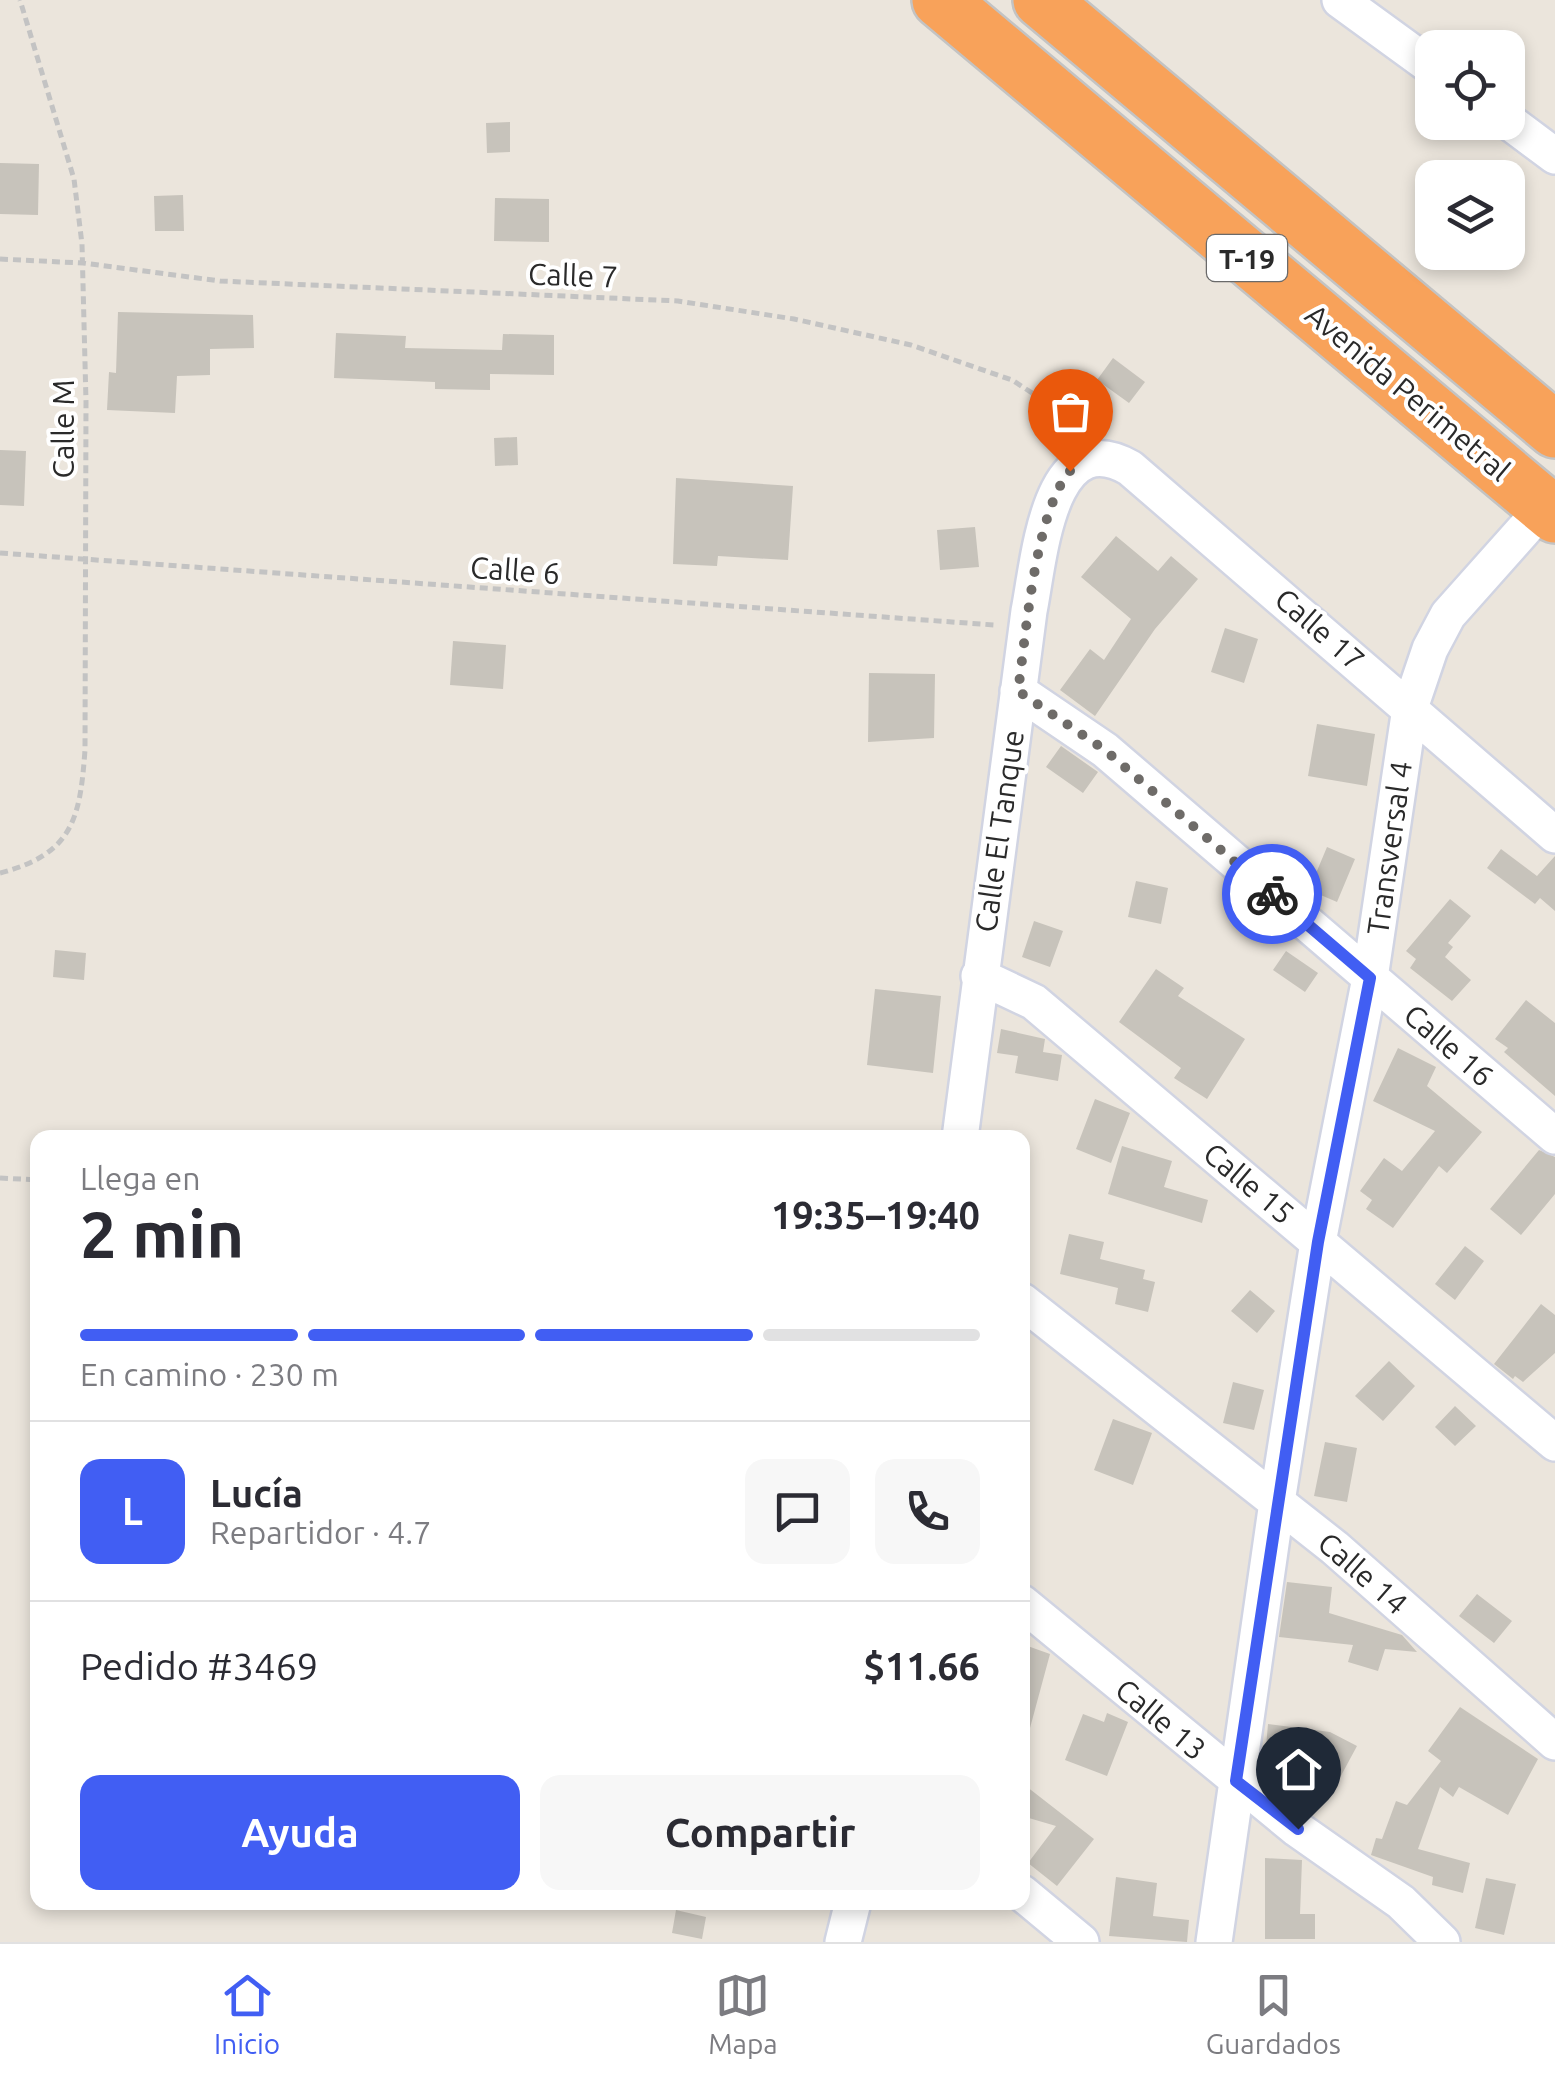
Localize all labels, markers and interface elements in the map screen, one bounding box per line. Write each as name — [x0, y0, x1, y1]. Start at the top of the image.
map controls — [1415, 30, 1525, 270]
button: locate — [1415, 30, 1525, 140]
button: layers — [1415, 160, 1525, 270]
road number: T-19 — [1207, 235, 1287, 281]
street label: Calle 7 — [527, 256, 619, 294]
street label: Avenida Perimetral — [1299, 297, 1517, 487]
pin — [1028, 369, 1113, 472]
street label: Calle M — [46, 379, 80, 479]
icon: bag — [1043, 384, 1098, 439]
street label: Calle 6 — [469, 550, 561, 590]
street label: Calle 17 — [1269, 581, 1371, 677]
street label: Calle El Tanque — [968, 728, 1030, 934]
street label: Transversal 4 — [1360, 759, 1418, 937]
courier — [1222, 844, 1322, 944]
icon: bike — [1245, 867, 1300, 922]
street label: Calle 16 — [1398, 997, 1500, 1093]
street label: Calle 15 — [1197, 1136, 1301, 1230]
text: Llega en — [80, 1160, 200, 1196]
text: 19:35–19:40 — [771, 1194, 980, 1236]
text: 2 min — [80, 1197, 244, 1270]
text: En camino · 230 m — [80, 1356, 339, 1392]
button: chat — [745, 1459, 850, 1564]
button: phone — [875, 1459, 980, 1564]
text: Lucía — [210, 1472, 303, 1514]
text: L — [122, 1490, 143, 1532]
text: Repartidor · 4.7 — [210, 1514, 431, 1550]
street label: Calle 14 — [1312, 1525, 1414, 1621]
text: Pedido #3469 — [80, 1645, 318, 1687]
text: $11.66 — [863, 1645, 980, 1687]
street label: Calle 13 — [1109, 1672, 1213, 1766]
pin — [1256, 1727, 1341, 1830]
icon: home — [1271, 1742, 1326, 1797]
button: Ayuda — [80, 1775, 520, 1890]
button: Compartir — [540, 1775, 980, 1890]
tab: Inicio — [214, 1968, 280, 2059]
tab: Mapa — [708, 1968, 778, 2059]
tab: Guardados — [1206, 1968, 1341, 2059]

